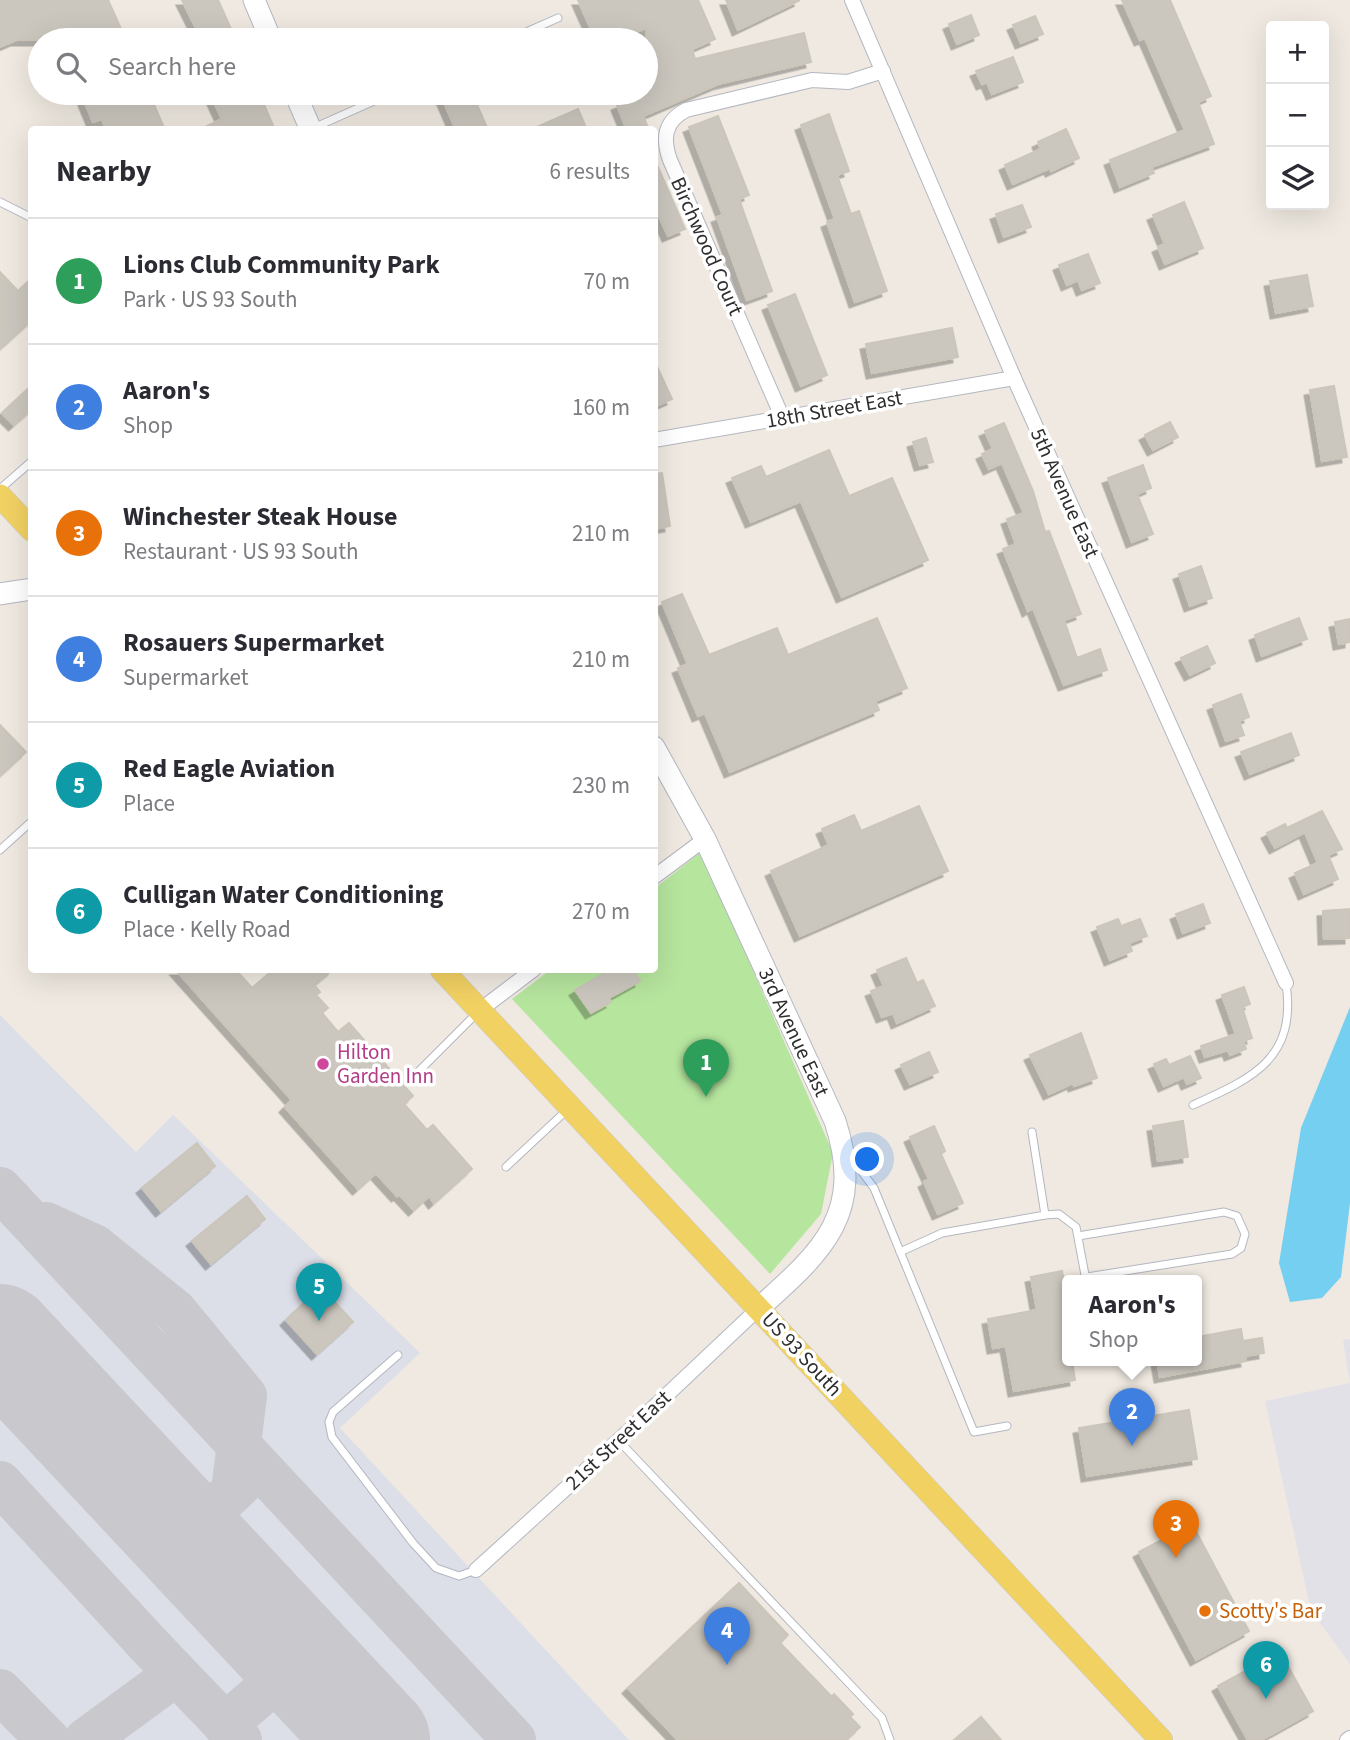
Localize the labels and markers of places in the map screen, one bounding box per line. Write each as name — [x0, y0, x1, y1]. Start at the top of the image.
place label: Hilton Garden Inn — [337, 1037, 434, 1091]
pin: 1 — [683, 1039, 729, 1097]
marker: Hilton Garden Inn — [315, 1056, 331, 1072]
pin: 5 — [296, 1263, 342, 1321]
pin: 2 — [1109, 1388, 1155, 1446]
pin: 3 — [1153, 1500, 1199, 1558]
place label: Scotty's Bar — [1219, 1596, 1323, 1626]
marker: Scotty's Bar — [1197, 1603, 1213, 1619]
pin: 4 — [704, 1607, 750, 1665]
pin: 6 — [1243, 1641, 1289, 1699]

